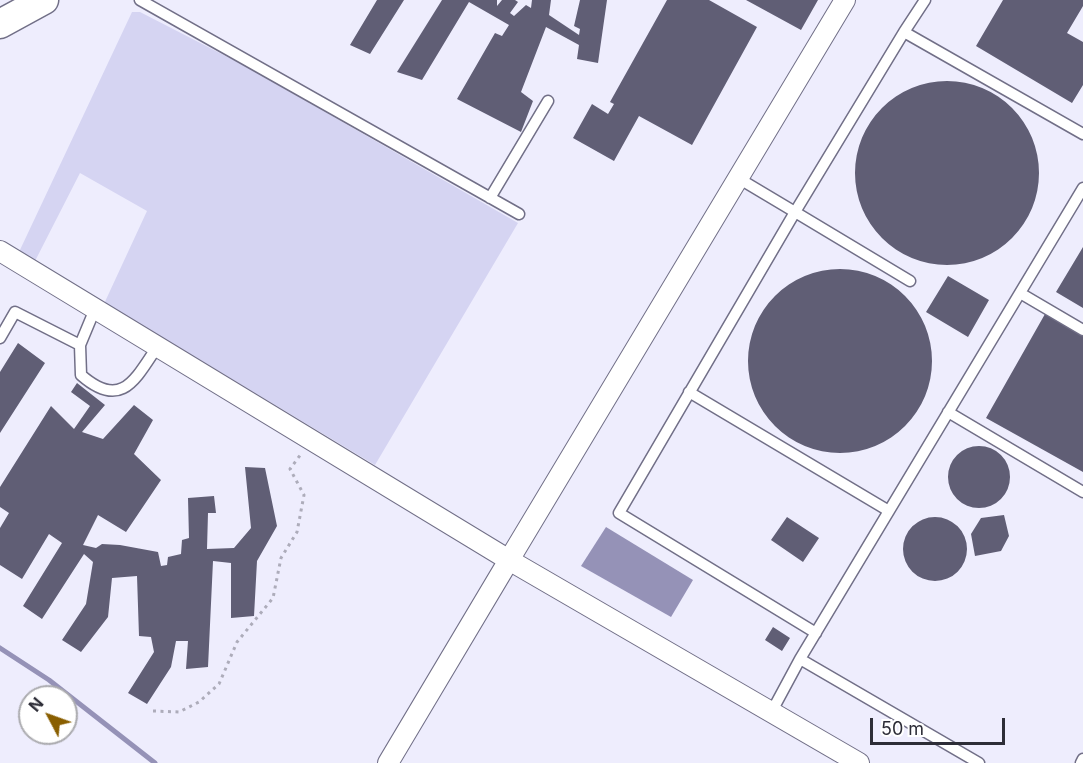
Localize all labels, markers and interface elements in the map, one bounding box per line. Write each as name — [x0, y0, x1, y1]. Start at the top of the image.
north arrow — [18, 685, 78, 745]
text: N — [24, 693, 47, 716]
scale bar — [873, 706, 1008, 744]
text: 50 m — [881, 718, 924, 739]

